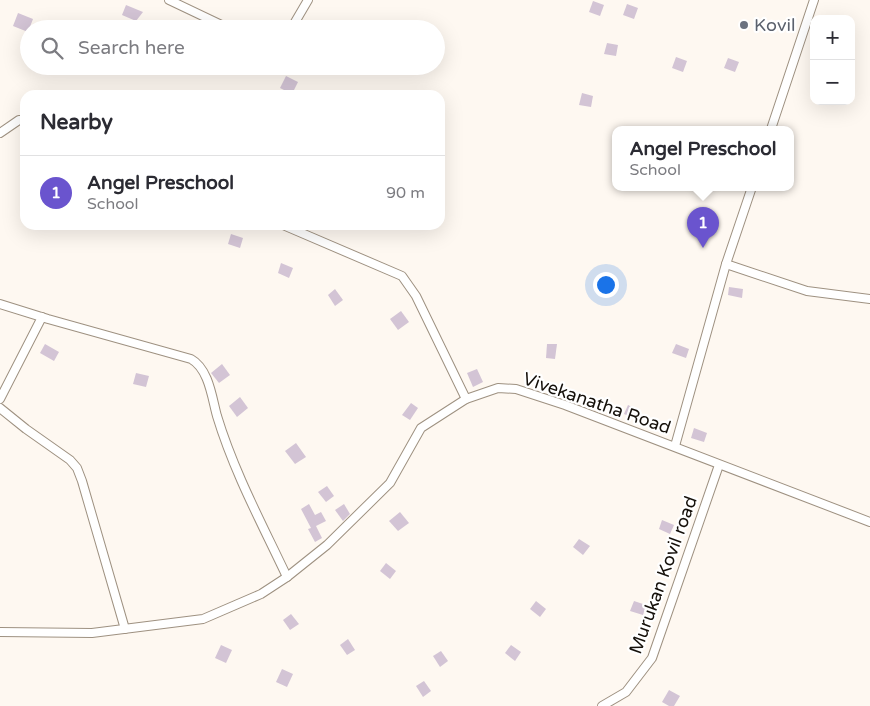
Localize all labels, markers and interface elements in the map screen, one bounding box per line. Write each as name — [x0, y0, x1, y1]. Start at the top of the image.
place label: Kovil — [754, 14, 795, 36]
map controls — [810, 15, 855, 105]
button: + — [810, 15, 855, 60]
marker: Kovil — [738, 19, 750, 31]
search box — [20, 20, 445, 75]
icon: search — [38, 34, 66, 62]
text: Search here — [78, 37, 185, 59]
button: − — [810, 60, 855, 105]
text: Nearby — [40, 110, 113, 135]
popup — [612, 126, 794, 191]
text: Angel Preschool — [629, 138, 777, 160]
text: School — [629, 160, 681, 180]
text: Angel Preschool — [87, 172, 234, 194]
text: 1 — [51, 183, 61, 203]
text: 90 m — [386, 183, 425, 203]
text: School — [87, 194, 139, 214]
pin: 1 — [687, 207, 719, 248]
your location — [593, 272, 619, 298]
street label: Vivekanatha Road — [520, 367, 674, 439]
street label: Murukan Kovil road — [624, 493, 702, 657]

